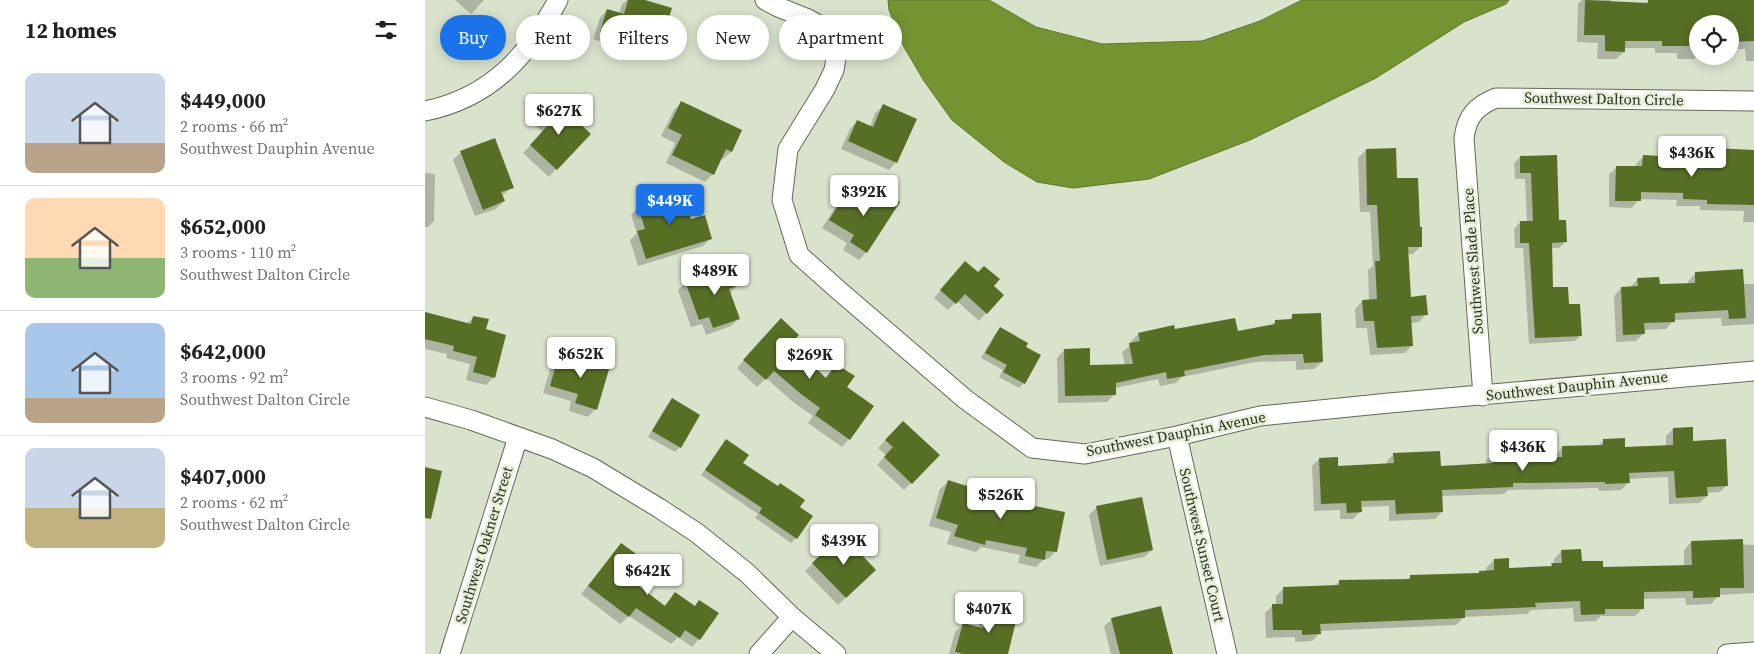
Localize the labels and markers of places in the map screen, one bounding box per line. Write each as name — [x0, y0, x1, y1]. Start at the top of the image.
pin: $627K — [524, 94, 594, 136]
pin: $436K — [1657, 136, 1727, 178]
pin: $392K — [829, 174, 899, 217]
pin: $449K — [635, 184, 705, 226]
pin: $489K — [680, 254, 750, 296]
pin: $652K — [546, 336, 616, 379]
pin: $269K — [775, 338, 845, 380]
pin: $436K — [1488, 430, 1558, 472]
pin: $526K — [966, 478, 1036, 520]
pin: $439K — [809, 524, 879, 566]
pin: $642K — [613, 554, 683, 596]
pin: $407K — [954, 592, 1024, 634]

